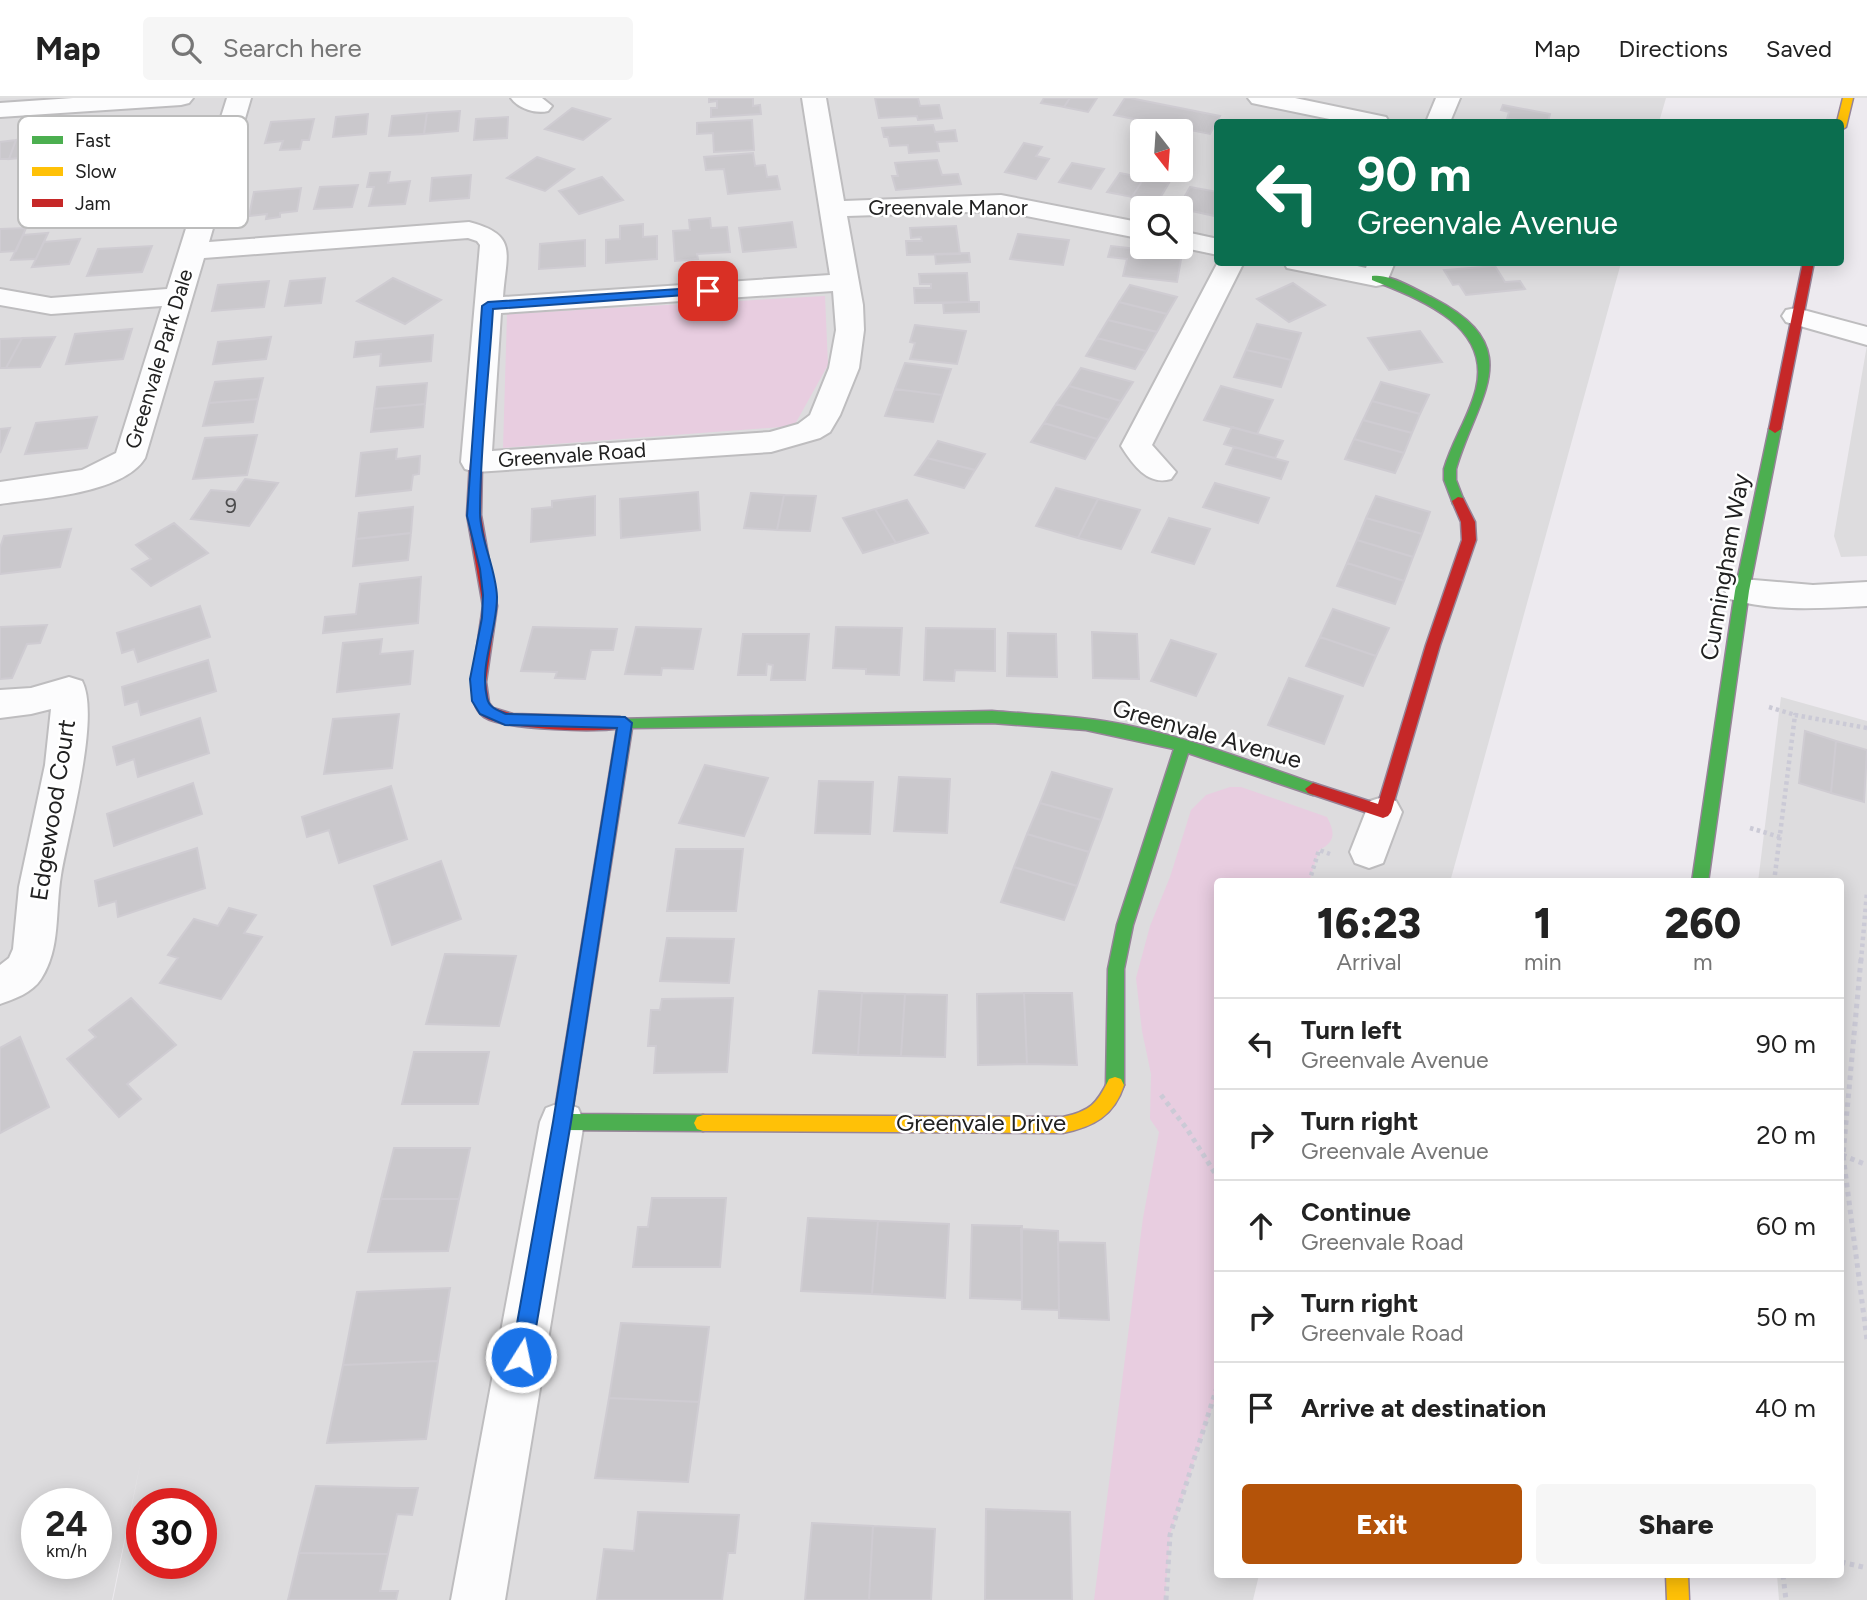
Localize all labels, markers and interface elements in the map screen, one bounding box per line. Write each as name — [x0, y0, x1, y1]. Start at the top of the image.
search box — [143, 17, 633, 80]
text: Map — [35, 29, 101, 68]
icon: search — [167, 29, 205, 67]
text: Search here — [223, 32, 362, 64]
text: Map — [1534, 34, 1580, 63]
text: Directions — [1618, 34, 1728, 63]
text: Saved — [1766, 34, 1832, 63]
legend — [18, 116, 248, 228]
north arrow — [1130, 119, 1194, 182]
map controls — [1130, 119, 1193, 259]
text: Fast — [75, 129, 111, 152]
text: 90 m — [1357, 144, 1472, 203]
icon: left — [1242, 147, 1333, 238]
text: Slow — [75, 160, 117, 183]
text: Jam — [75, 192, 111, 215]
street label: Greenvale Manor — [868, 195, 1028, 220]
button: search — [1130, 196, 1193, 259]
text: Greenvale Avenue — [1357, 204, 1618, 242]
pin — [678, 261, 738, 321]
street label: Greenvale Park Dale — [119, 266, 198, 452]
icon: arrive — [689, 272, 727, 310]
street label: Greenvale Road — [497, 437, 647, 472]
street label: Cunningham Way — [1694, 471, 1755, 663]
house number: 9 — [225, 493, 237, 518]
street label: Greenvale Avenue — [1109, 693, 1305, 774]
street label: Edgewood Court — [24, 717, 81, 903]
text: 16:23 — [1317, 898, 1421, 949]
text: 1 — [1534, 898, 1552, 949]
text: 260 — [1664, 898, 1741, 949]
text: Arrival — [1337, 948, 1401, 976]
text: min — [1524, 948, 1562, 976]
text: m — [1693, 948, 1713, 976]
text: Turn left — [1301, 1014, 1402, 1046]
icon: left — [1242, 1025, 1280, 1063]
text: 90 m — [1756, 1028, 1816, 1060]
text: Greenvale Avenue — [1301, 1046, 1489, 1074]
text: Turn right — [1301, 1105, 1418, 1137]
street label: Greenvale Drive — [896, 1108, 1066, 1137]
icon: right — [1242, 1116, 1280, 1154]
text: 20 m — [1756, 1119, 1816, 1151]
text: Greenvale Avenue — [1301, 1137, 1489, 1165]
text: Continue — [1301, 1196, 1411, 1228]
icon: ahead — [1242, 1207, 1280, 1245]
text: 60 m — [1756, 1210, 1816, 1242]
text: Greenvale Road — [1301, 1228, 1464, 1256]
text: Turn right — [1301, 1287, 1418, 1319]
icon: right — [1242, 1298, 1280, 1336]
text: 50 m — [1756, 1301, 1816, 1333]
text: Greenvale Road — [1301, 1319, 1464, 1347]
position arrow — [484, 1320, 558, 1394]
icon: arrive — [1242, 1389, 1280, 1427]
text: Arrive at destination — [1301, 1392, 1546, 1424]
text: 40 m — [1755, 1392, 1816, 1424]
button: Exit — [1242, 1484, 1522, 1564]
button: Share — [1536, 1484, 1816, 1564]
speed limit sign: 30 — [126, 1488, 217, 1579]
text: 24 — [45, 1503, 88, 1545]
text: km/h — [46, 1540, 87, 1562]

